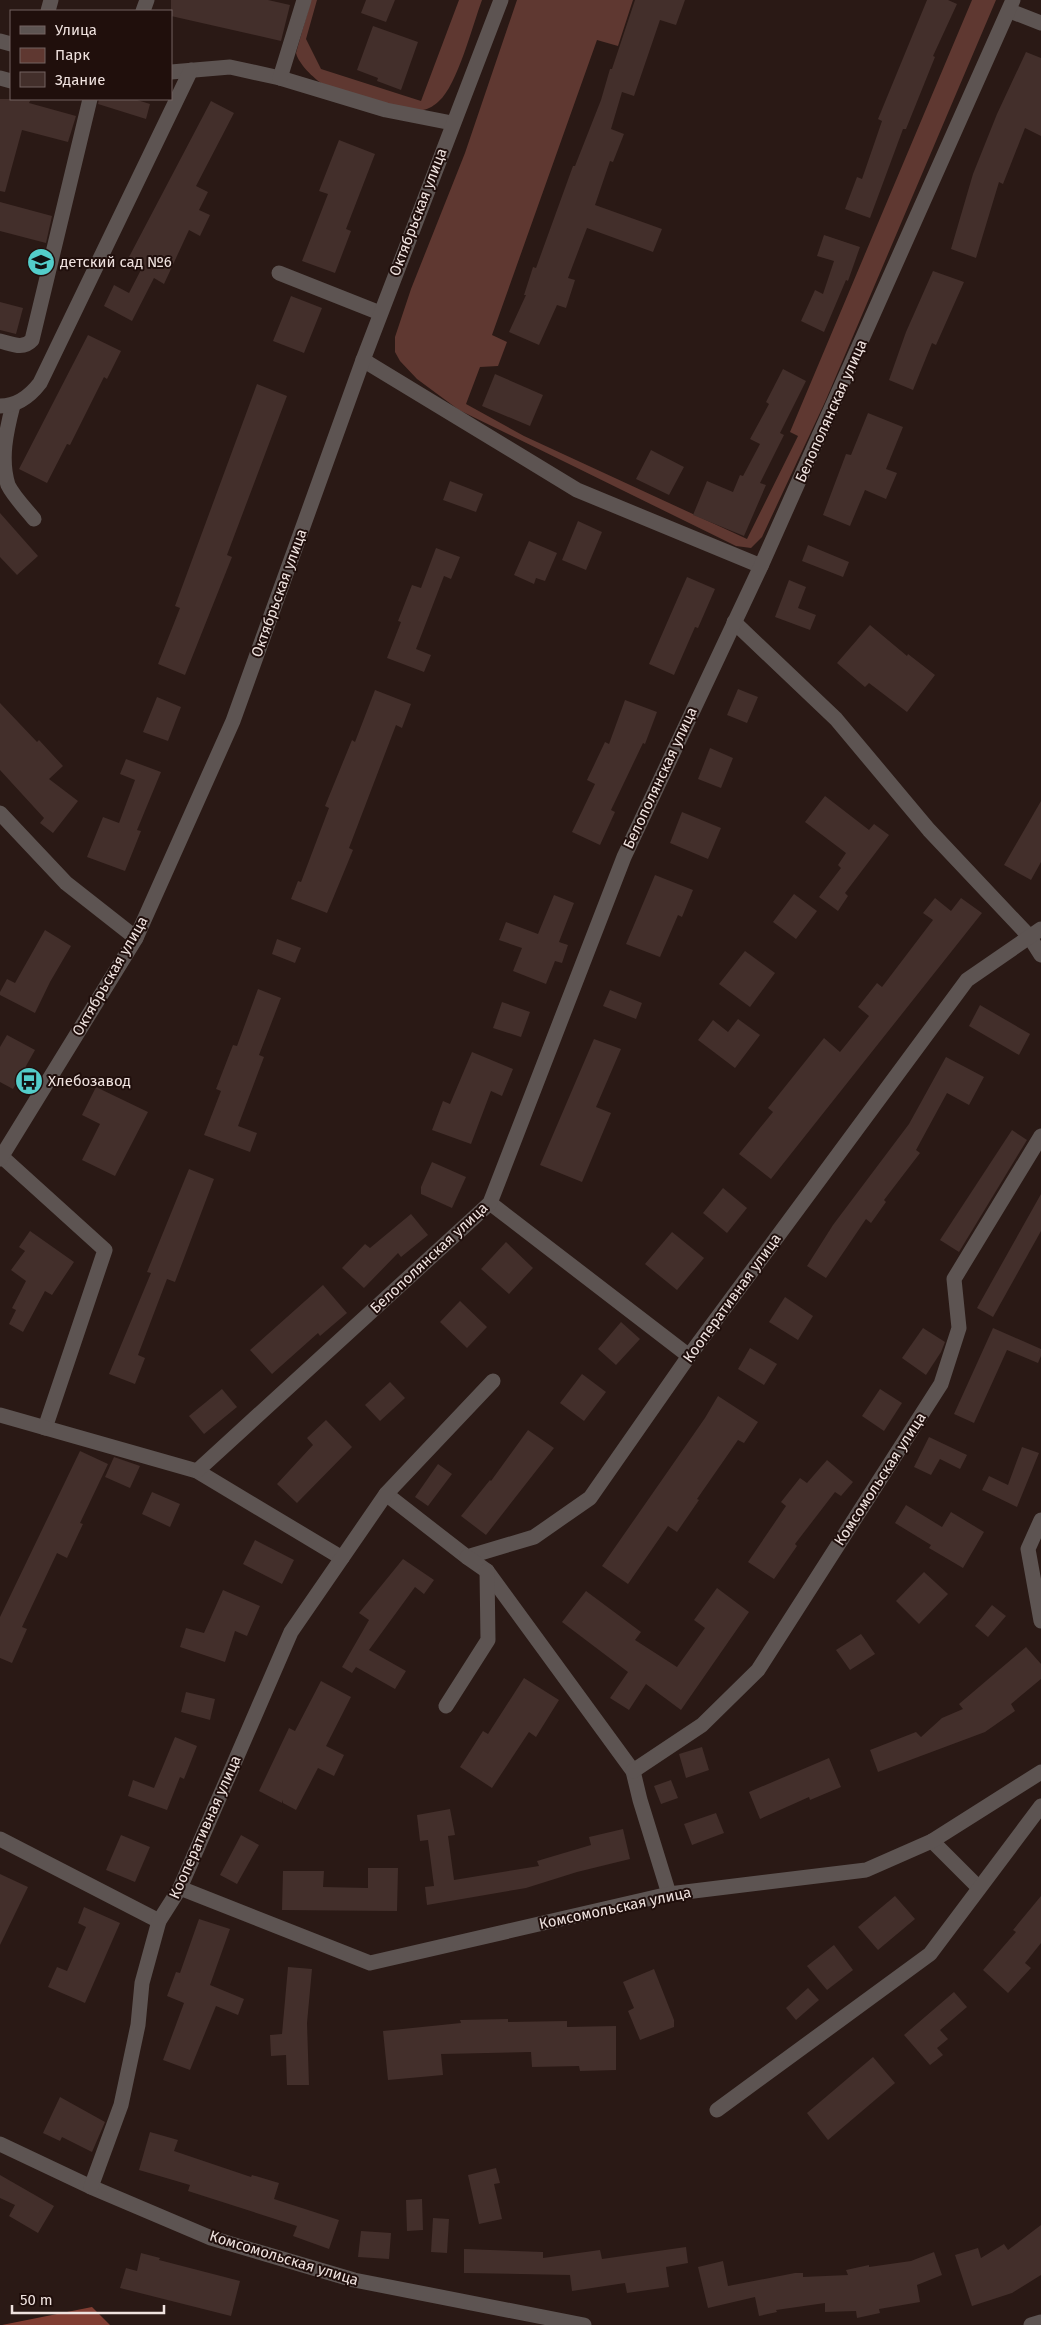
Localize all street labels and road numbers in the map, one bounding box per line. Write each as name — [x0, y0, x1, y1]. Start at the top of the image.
street label: Октябрьская улица — [385, 146, 451, 278]
street label: Белополянская улица — [791, 337, 871, 485]
street label: Октябрьская улица — [247, 526, 311, 660]
street label: Белополянская улица — [619, 704, 701, 852]
street label: Октябрьская улица — [68, 913, 152, 1039]
street label: Белополянская улица — [366, 1199, 492, 1317]
street label: Кооперативная улица — [679, 1230, 785, 1366]
street label: Комсомольская улица — [830, 1409, 930, 1549]
street label: Кооперативная улица — [165, 1752, 245, 1902]
street label: Комсомольская улица — [537, 1883, 693, 1933]
street label: Комсомольская улица — [207, 2227, 361, 2289]

